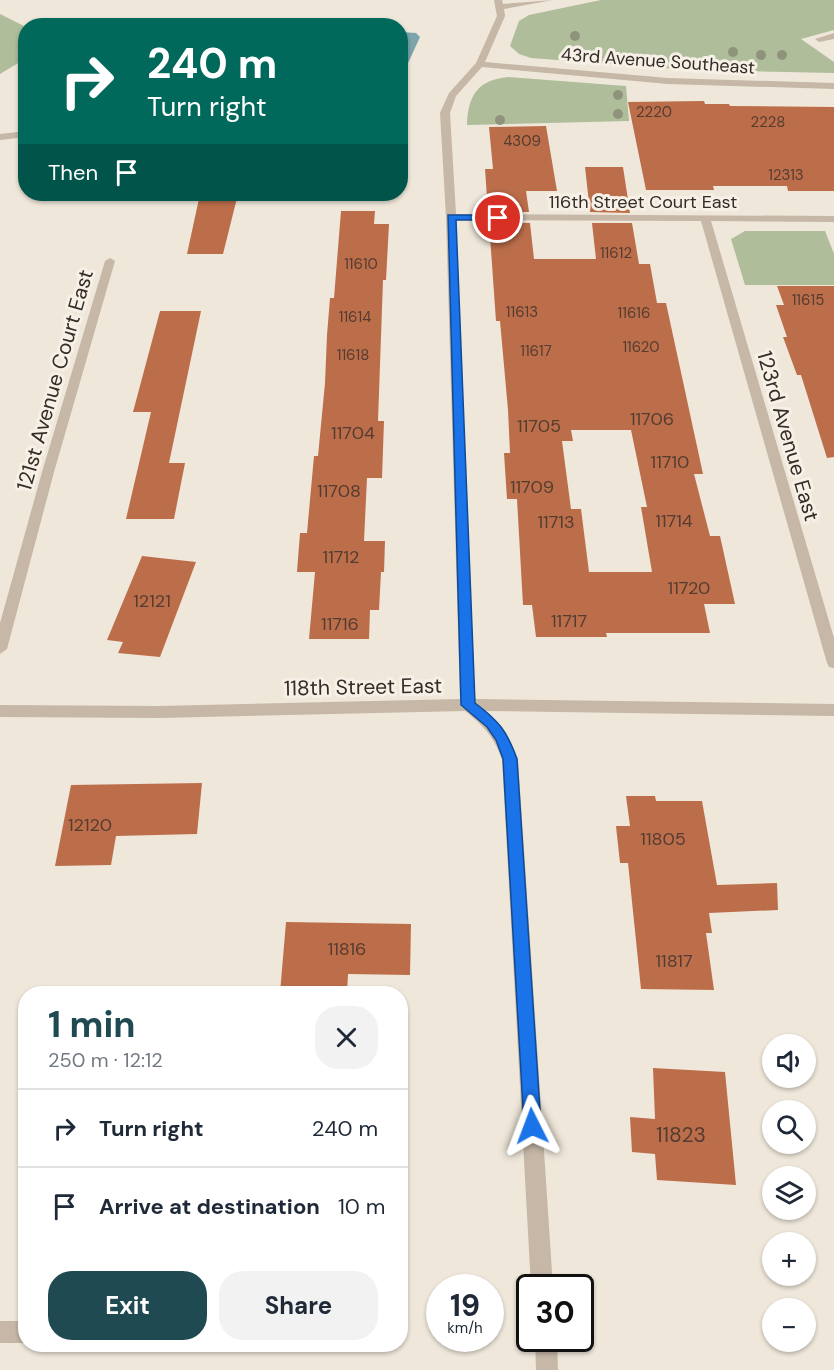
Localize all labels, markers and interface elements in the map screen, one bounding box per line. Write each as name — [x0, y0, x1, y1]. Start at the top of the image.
text: 240 m — [147, 36, 277, 91]
icon: right — [48, 42, 126, 120]
street label: 43rd Avenue Southeast — [560, 42, 756, 80]
text: Turn right — [147, 89, 267, 124]
house number: 2220 — [636, 102, 672, 122]
house number: 2228 — [751, 112, 785, 132]
house number: 4309 — [503, 131, 541, 151]
icon: arrive — [110, 156, 143, 189]
text: Then — [48, 158, 98, 187]
house number: 12313 — [768, 165, 804, 185]
street label: 116th Street Court East — [549, 190, 737, 214]
pin — [472, 192, 523, 243]
icon: arrive — [481, 201, 514, 234]
house number: 11612 — [600, 243, 632, 263]
house number: 11610 — [344, 254, 378, 274]
street label: 121st Avenue Court East — [10, 266, 100, 494]
house number: 11615 — [792, 290, 824, 310]
house number: 11613 — [506, 302, 538, 322]
house number: 11616 — [618, 303, 650, 323]
house number: 11614 — [339, 307, 371, 327]
house number: 11620 — [622, 337, 660, 357]
house number: 11617 — [520, 341, 552, 361]
house number: 11618 — [337, 345, 369, 365]
street label: 123rd Avenue East — [750, 348, 826, 524]
house number: 11706 — [630, 407, 674, 431]
house number: 11705 — [517, 414, 561, 438]
house number: 11704 — [331, 421, 375, 445]
house number: 11710 — [651, 450, 689, 474]
house number: 11709 — [510, 475, 554, 499]
house number: 11708 — [317, 479, 361, 503]
house number: 11714 — [655, 509, 693, 533]
house number: 11713 — [537, 510, 575, 534]
house number: 11712 — [323, 545, 359, 569]
house number: 11720 — [668, 576, 710, 600]
house number: 12121 — [133, 589, 171, 613]
house number: 11717 — [551, 609, 587, 633]
house number: 11716 — [321, 612, 359, 636]
street label: 118th Street East — [284, 672, 442, 702]
house number: 12120 — [68, 813, 112, 837]
house number: 11805 — [640, 827, 686, 851]
house number: 11816 — [328, 937, 366, 961]
house number: 11817 — [655, 949, 693, 973]
text: 1 min — [48, 1001, 136, 1048]
button: close — [315, 1006, 378, 1069]
map controls — [762, 1034, 816, 1352]
button: sound — [762, 1034, 816, 1088]
text: 250 m · 12:12 — [48, 1047, 163, 1073]
position arrow — [500, 1094, 564, 1158]
button: search — [762, 1100, 816, 1154]
icon: right — [48, 1112, 81, 1145]
text: Turn right — [99, 1114, 204, 1143]
text: 240 m — [312, 1114, 378, 1143]
house number: 11823 — [656, 1121, 706, 1149]
button: layers — [762, 1166, 816, 1220]
icon: arrive — [48, 1190, 81, 1223]
text: Arrive at destination — [99, 1192, 320, 1221]
text: 10 m — [338, 1192, 385, 1221]
button: + — [762, 1232, 816, 1286]
button: Exit — [48, 1271, 207, 1340]
button: Share — [219, 1271, 378, 1340]
speed limit sign: 30 — [516, 1274, 594, 1352]
text: 19 — [450, 1286, 480, 1325]
button: − — [762, 1298, 816, 1352]
text: km/h — [447, 1318, 483, 1338]

